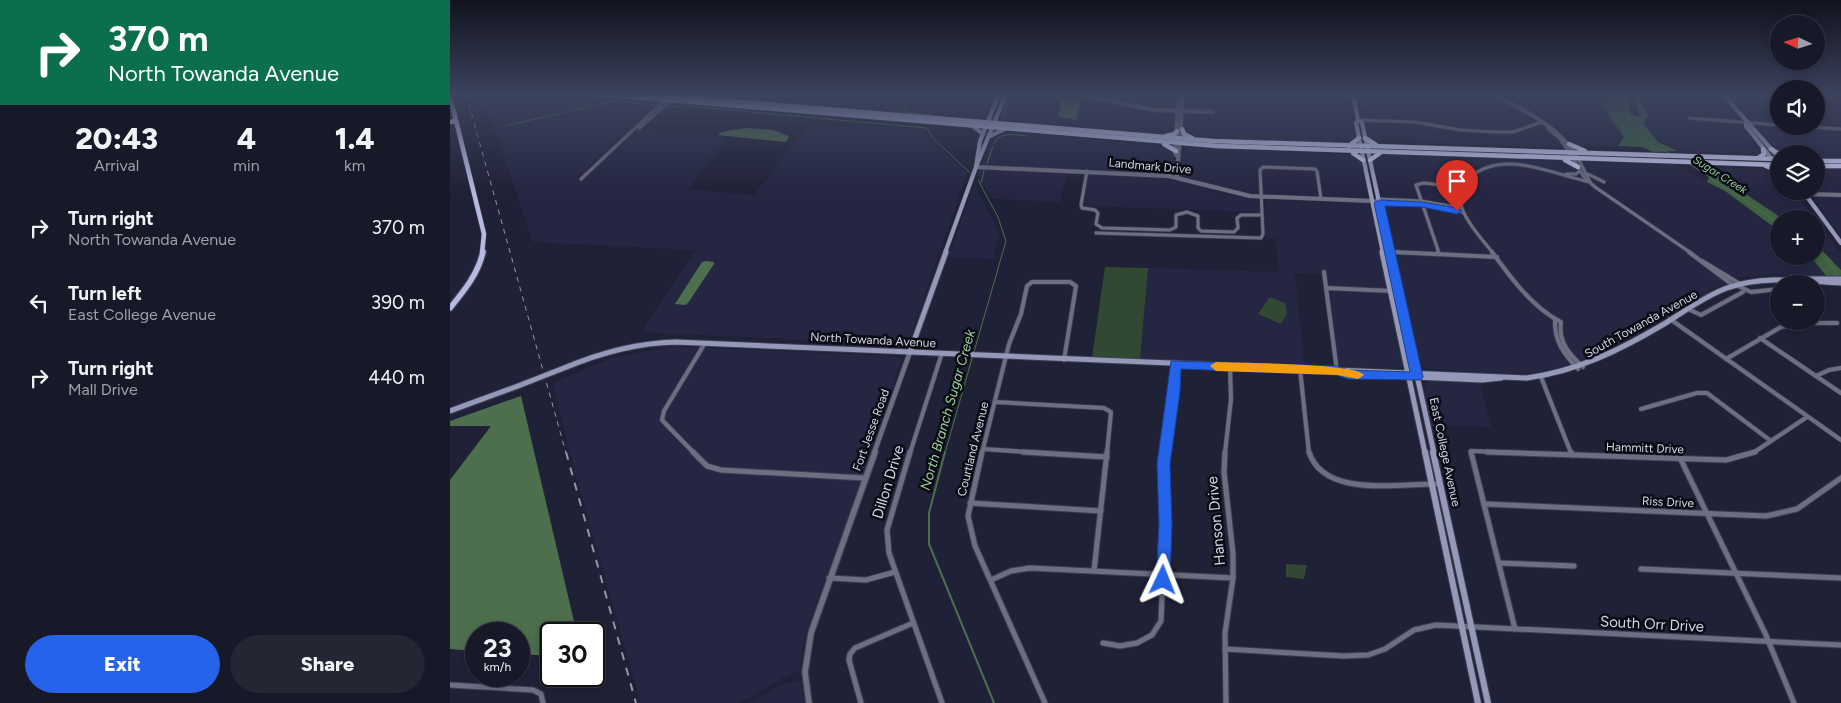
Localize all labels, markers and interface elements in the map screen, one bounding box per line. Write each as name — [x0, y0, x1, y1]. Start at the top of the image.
north arrow — [1770, 15, 1825, 70]
map controls — [1770, 15, 1825, 330]
text: 370 m — [108, 18, 208, 60]
icon: right — [25, 20, 90, 85]
text: North Towanda Avenue — [108, 60, 339, 87]
button: sound — [1770, 80, 1825, 135]
text: 20:43 — [75, 120, 158, 157]
text: 4 — [237, 120, 256, 157]
text: 1.4 — [335, 120, 375, 157]
button: layers — [1770, 145, 1825, 200]
water label: Sugar Creek — [1691, 153, 1750, 197]
street label: Landmark Drive — [1108, 155, 1192, 177]
text: Arrival — [94, 156, 139, 175]
text: min — [233, 156, 260, 175]
text: km — [344, 156, 365, 175]
pin — [1436, 160, 1478, 211]
icon: arrive — [1443, 167, 1471, 195]
text: Turn right — [68, 207, 154, 230]
button: + — [1770, 210, 1825, 265]
icon: right — [25, 214, 53, 242]
text: 370 m — [371, 216, 425, 239]
text: North Towanda Avenue — [68, 230, 236, 249]
button: − — [1770, 275, 1825, 330]
text: Turn left — [68, 282, 142, 305]
street label: South Towanda Avenue — [1582, 287, 1700, 361]
icon: left — [25, 289, 53, 317]
text: 390 m — [371, 291, 425, 314]
text: East College Avenue — [68, 305, 216, 324]
water label: North Branch Sugar Creek — [917, 326, 979, 492]
street label: North Towanda Avenue — [810, 330, 937, 350]
text: Turn right — [68, 357, 154, 380]
icon: right — [25, 364, 53, 392]
text: 440 m — [368, 366, 425, 389]
text: Mall Drive — [68, 380, 138, 399]
street label: Fort Jesse Road — [850, 387, 892, 473]
street label: East College Avenue — [1427, 396, 1463, 508]
street label: Courtland Avenue — [954, 400, 992, 498]
street label: Hammitt Drive — [1606, 440, 1685, 456]
street label: Dillon Drive — [868, 443, 908, 521]
street label: Hanson Drive — [1203, 476, 1229, 566]
street label: Riss Drive — [1642, 494, 1695, 510]
position arrow — [1136, 553, 1188, 605]
street label: South Orr Drive — [1599, 612, 1705, 636]
speed limit sign: 30 — [540, 622, 605, 687]
text: 23 — [483, 633, 512, 663]
button: Exit — [25, 635, 220, 693]
button: Share — [230, 635, 425, 693]
text: km/h — [484, 660, 511, 674]

